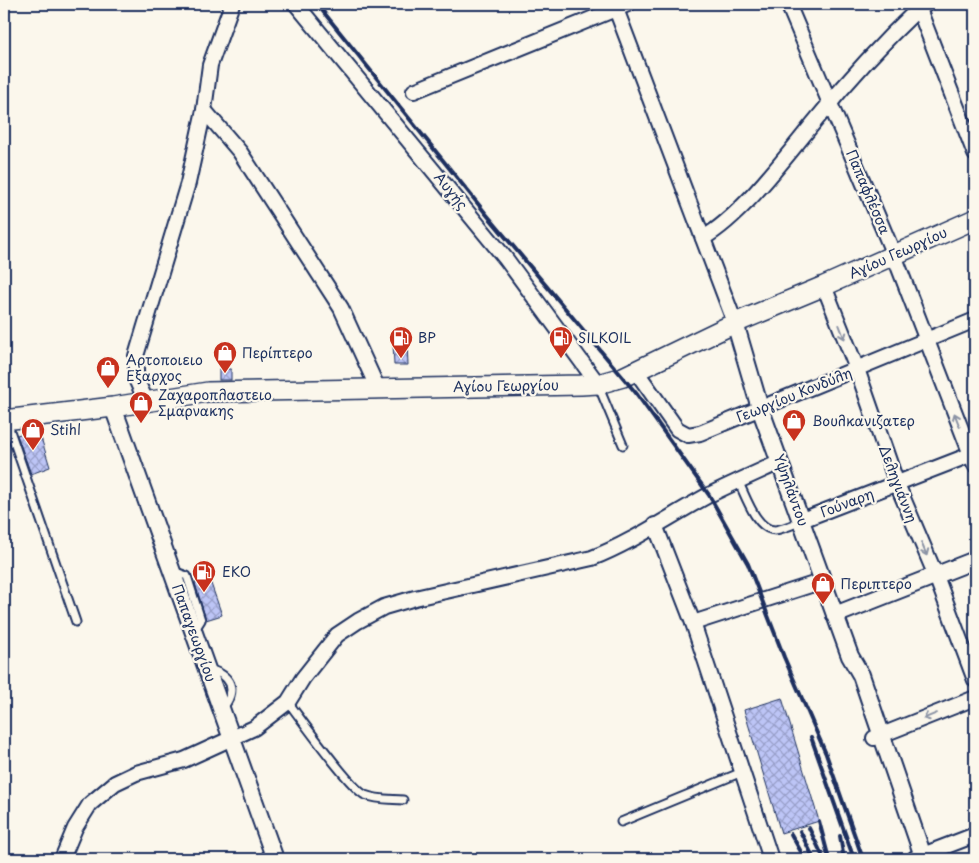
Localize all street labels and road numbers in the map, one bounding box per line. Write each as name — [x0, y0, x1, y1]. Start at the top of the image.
street label: Παπαφλέσσα — [841, 146, 896, 237]
street label: Αυγής — [430, 167, 473, 214]
street label: Αγίου Γεωργίου — [845, 221, 950, 284]
street label: Γεωργίου Κονδύλη — [733, 362, 855, 427]
street label: Αγίου Γεωργίου — [453, 374, 559, 397]
street label: Δεληγιάννη — [874, 442, 923, 526]
street label: Υψηλάντου — [769, 451, 814, 529]
street label: Γούναρη — [817, 483, 877, 522]
street label: Παπαγεωργίου — [167, 581, 222, 685]

